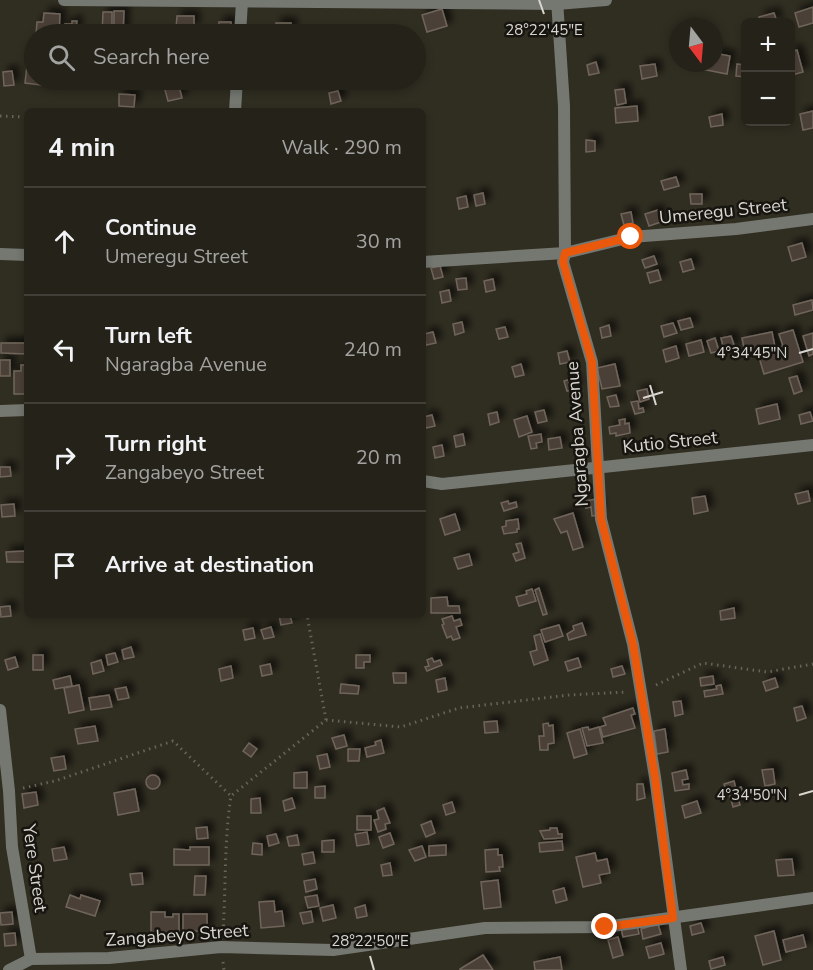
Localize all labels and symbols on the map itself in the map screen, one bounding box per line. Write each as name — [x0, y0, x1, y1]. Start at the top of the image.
north arrow — [669, 18, 723, 72]
text: 28°22'45"E — [505, 20, 583, 40]
street label: Umeregu Street — [658, 192, 789, 230]
route start — [617, 223, 643, 249]
text: 4°34'45"N — [717, 343, 787, 363]
street label: Ngaragba Avenue — [560, 360, 594, 508]
street label: Kutio Street — [621, 425, 719, 459]
text: 4°34'50"N — [717, 785, 787, 805]
street label: Yere Street — [17, 822, 53, 914]
route end — [591, 913, 617, 939]
street label: Zangabeyo Street — [105, 918, 250, 952]
text: 28°22'50"E — [331, 931, 409, 951]

